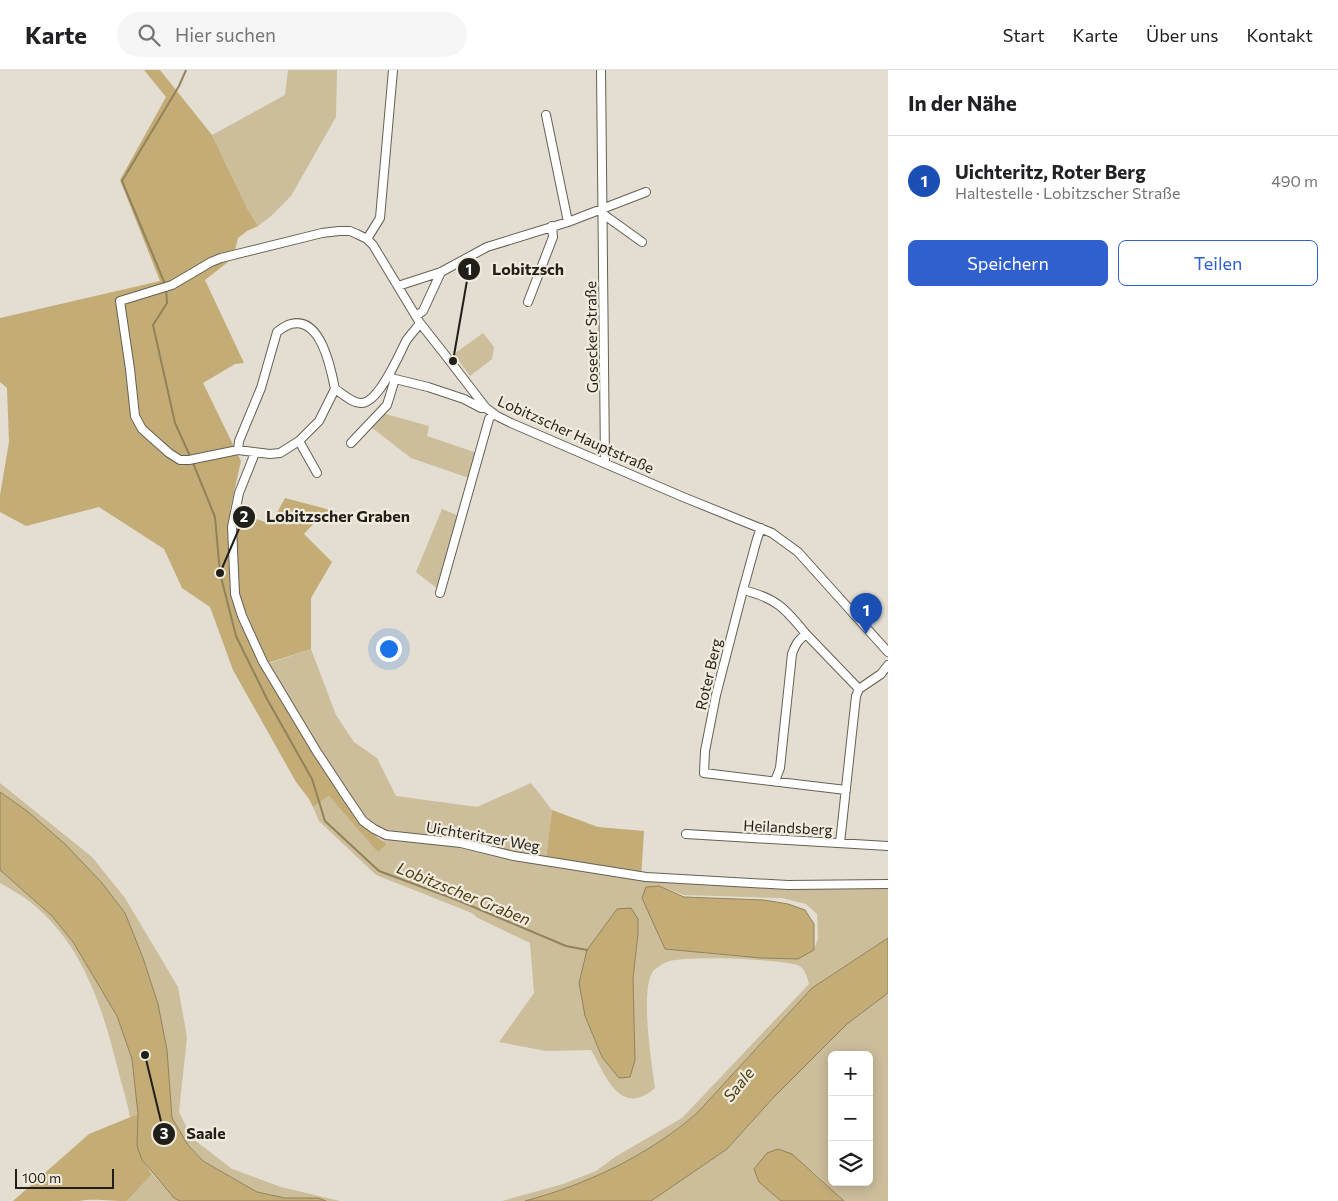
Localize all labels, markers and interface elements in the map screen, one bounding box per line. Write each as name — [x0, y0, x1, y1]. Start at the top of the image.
search box — [117, 12, 467, 57]
text: Karte — [25, 20, 87, 49]
icon: search — [135, 21, 163, 49]
text: Hier suchen — [175, 23, 276, 46]
text: Start — [1003, 24, 1045, 46]
text: Karte — [1073, 24, 1118, 46]
text: Über uns — [1146, 24, 1219, 46]
text: Kontakt — [1247, 24, 1313, 46]
text: In der Nähe — [908, 90, 1017, 115]
text: Uichteritz, Roter Berg — [955, 160, 1146, 183]
text: 1 — [920, 171, 928, 190]
text: 490 m — [1271, 171, 1318, 190]
text: Haltestelle · Lobitzscher Straße — [955, 183, 1180, 202]
button: Speichern — [908, 240, 1108, 286]
button: Teilen — [1118, 240, 1318, 286]
callout: Lobitzsch — [457, 254, 574, 285]
text: Lobitzsch — [492, 259, 564, 278]
text: 1 — [466, 260, 472, 278]
street label: Gosecker Straße — [581, 281, 601, 393]
street label: Lobitzscher Hauptstraße — [495, 391, 657, 477]
callout: Lobitzscher Graben — [231, 501, 420, 532]
text: Lobitzscher Graben — [266, 506, 410, 525]
text: 2 — [240, 507, 248, 525]
pin: 1 — [850, 593, 882, 634]
your location — [376, 636, 402, 662]
street label: Roter Berg — [691, 636, 725, 712]
street label: Heilandsberg — [743, 816, 833, 838]
street label: Uichteritzer Weg — [425, 817, 541, 855]
water label: Lobitzscher Graben — [394, 858, 534, 928]
map controls — [828, 1051, 873, 1186]
button: + — [828, 1051, 873, 1096]
water label: Saale — [718, 1063, 758, 1105]
button: − — [828, 1096, 873, 1141]
callout: Saale — [152, 1118, 236, 1149]
text: Saale — [186, 1123, 226, 1142]
text: 3 — [160, 1124, 169, 1142]
button: layers — [828, 1141, 873, 1186]
scale bar — [15, 1166, 114, 1189]
text: 100 m — [22, 1169, 61, 1186]

